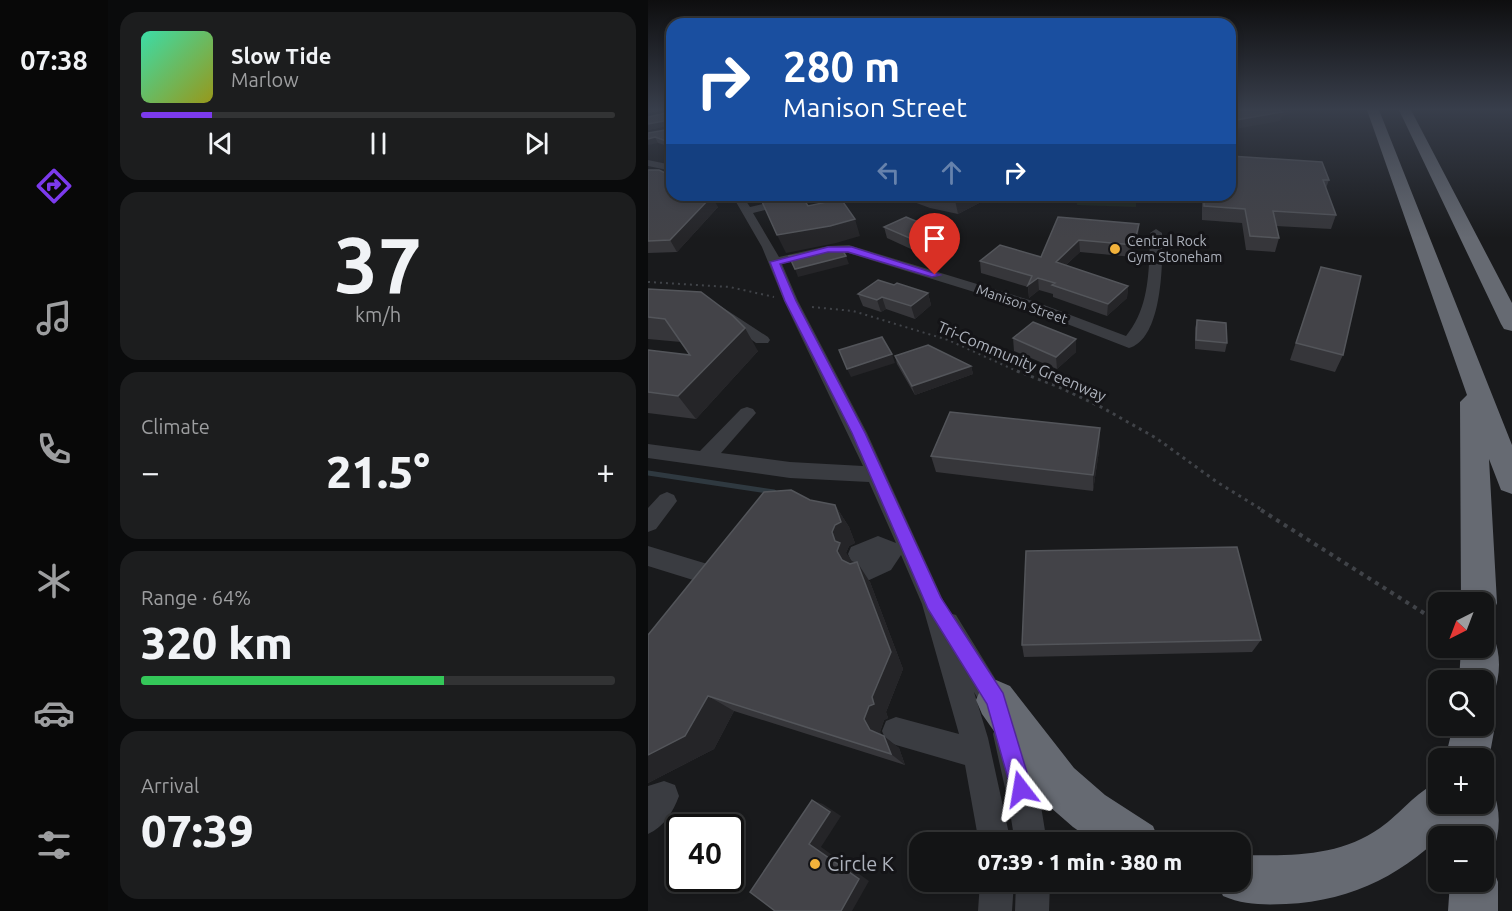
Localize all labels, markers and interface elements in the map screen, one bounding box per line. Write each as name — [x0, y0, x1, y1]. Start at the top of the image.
icon: right — [684, 42, 762, 120]
text: Slow Tide — [231, 43, 331, 68]
text: 280 m — [783, 43, 900, 90]
text: 07:38 — [20, 45, 88, 75]
text: Marlow — [231, 68, 299, 91]
text: Manison Street — [783, 92, 967, 122]
icon: previous — [204, 127, 237, 160]
icon: pause — [362, 127, 395, 160]
icon: next — [520, 127, 553, 160]
icon: left — [872, 156, 905, 189]
icon: ahead — [935, 156, 968, 189]
icon: right — [998, 156, 1031, 189]
icon: directions — [33, 165, 75, 207]
pin — [909, 213, 960, 275]
text: 37 — [334, 220, 422, 308]
icon: arrive — [918, 222, 951, 255]
place label: Central Rock Gym Stoneham — [1127, 233, 1222, 265]
marker: Central Rock Gym Stoneham — [1108, 242, 1122, 256]
street label: Manison Street — [974, 281, 1070, 327]
icon: music — [33, 297, 75, 339]
text: km/h — [355, 303, 401, 326]
street label: Tri-Community Greenway — [935, 317, 1109, 405]
text: Climate — [141, 415, 210, 438]
icon: phone — [33, 428, 75, 470]
text: 21.5° — [326, 446, 430, 497]
text: − — [141, 453, 160, 490]
text: + — [596, 453, 615, 490]
icon: climate — [33, 560, 75, 602]
text: Range · 64% — [141, 586, 251, 609]
north arrow — [1428, 592, 1494, 658]
map controls — [1428, 592, 1494, 892]
text: 320 km — [141, 617, 293, 668]
button: search — [1428, 670, 1494, 736]
icon: car — [33, 692, 75, 734]
button: + — [1428, 748, 1494, 814]
position arrow — [989, 757, 1053, 821]
text: Arrival — [141, 774, 199, 797]
text: 07:39 — [141, 805, 254, 856]
speed limit sign: 40 — [666, 814, 744, 892]
icon: filters — [33, 824, 75, 866]
button: − — [1428, 826, 1494, 892]
text: 07:39 · 1 min · 380 m — [978, 849, 1182, 874]
place label: Circle K — [827, 852, 894, 875]
marker: Circle K — [808, 857, 822, 871]

